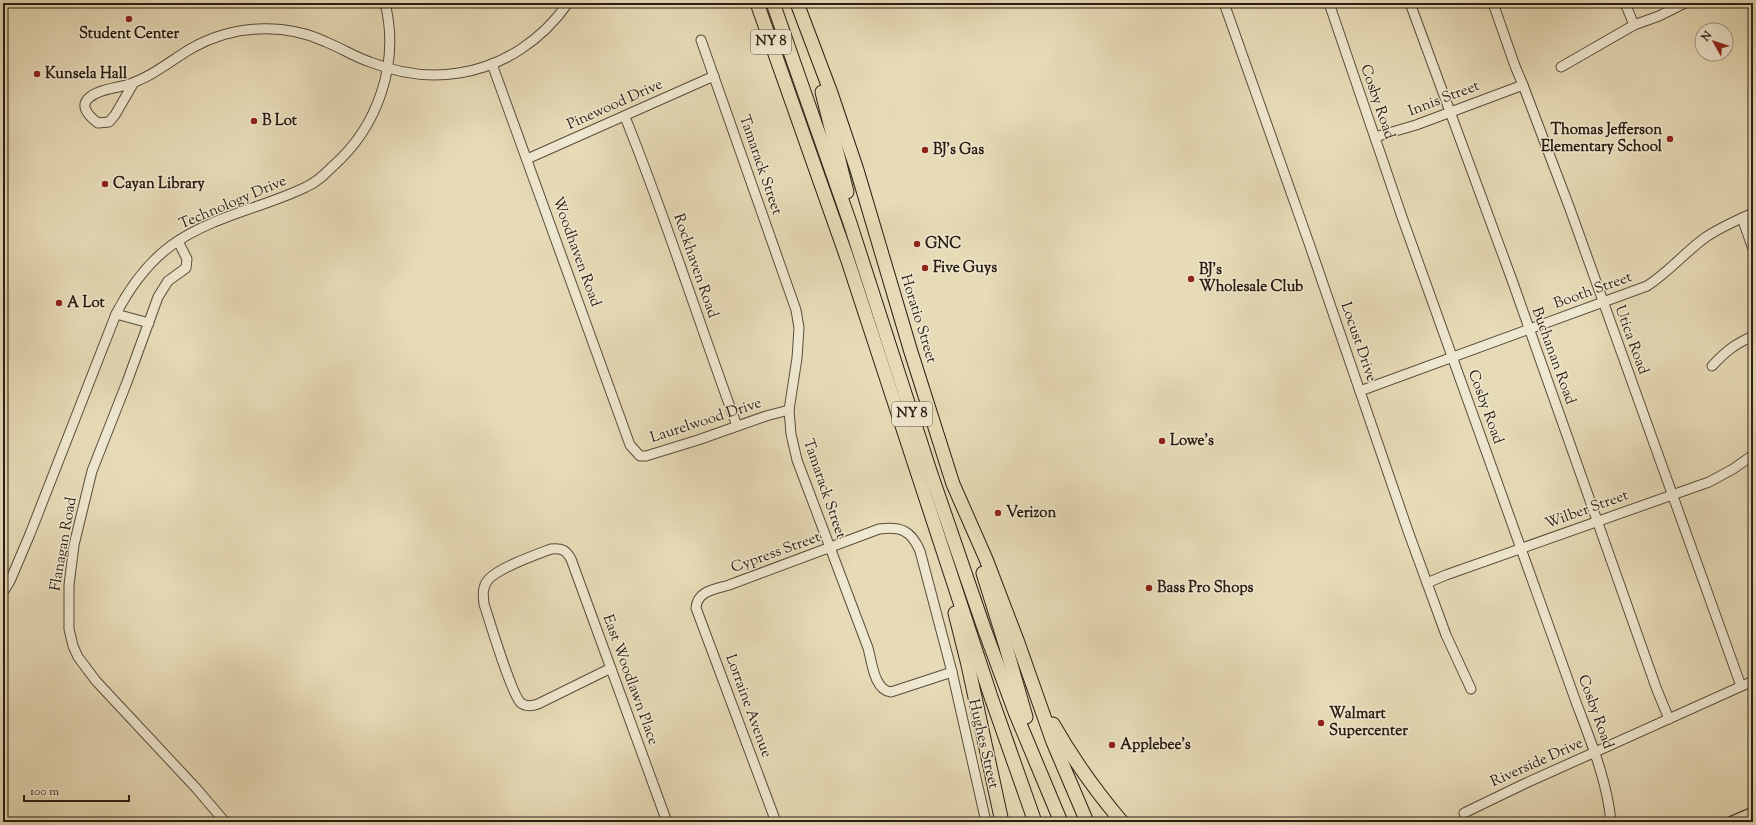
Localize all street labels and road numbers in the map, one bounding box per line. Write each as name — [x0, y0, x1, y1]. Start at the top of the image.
road number: NY 8 — [751, 30, 791, 54]
street label: Cosby Road — [1354, 62, 1400, 143]
street label: Pinewood Drive — [564, 74, 666, 136]
street label: Innis Street — [1405, 76, 1483, 122]
street label: Tamarack Street — [733, 112, 787, 218]
street label: Technology Drive — [176, 171, 290, 235]
street label: Woodhaven Road — [546, 194, 606, 310]
street label: Rockhaven Road — [667, 211, 723, 321]
street label: Booth Street — [1551, 267, 1635, 315]
street label: Horatio Street — [895, 272, 941, 366]
street label: Locust Drive — [1335, 299, 1381, 385]
street label: Utica Road — [1609, 303, 1653, 378]
street label: Buchanan Road — [1526, 304, 1581, 408]
street label: Cosby Road — [1462, 367, 1508, 448]
street label: Laurelwood Drive — [648, 393, 764, 449]
road number: NY 8 — [892, 402, 932, 426]
street label: Tamarack Street — [797, 436, 851, 542]
street label: Wilber Street — [1542, 485, 1632, 535]
street label: Flanagan Road — [45, 495, 83, 593]
street label: Cypress Street — [728, 527, 824, 579]
street label: East Woodlawn Place — [597, 612, 663, 748]
street label: Lorraine Avenue — [720, 651, 776, 761]
street label: Cosby Road — [1572, 672, 1618, 753]
street label: Hughes Street — [963, 697, 1003, 791]
street label: Riverside Drive — [1487, 733, 1587, 793]

